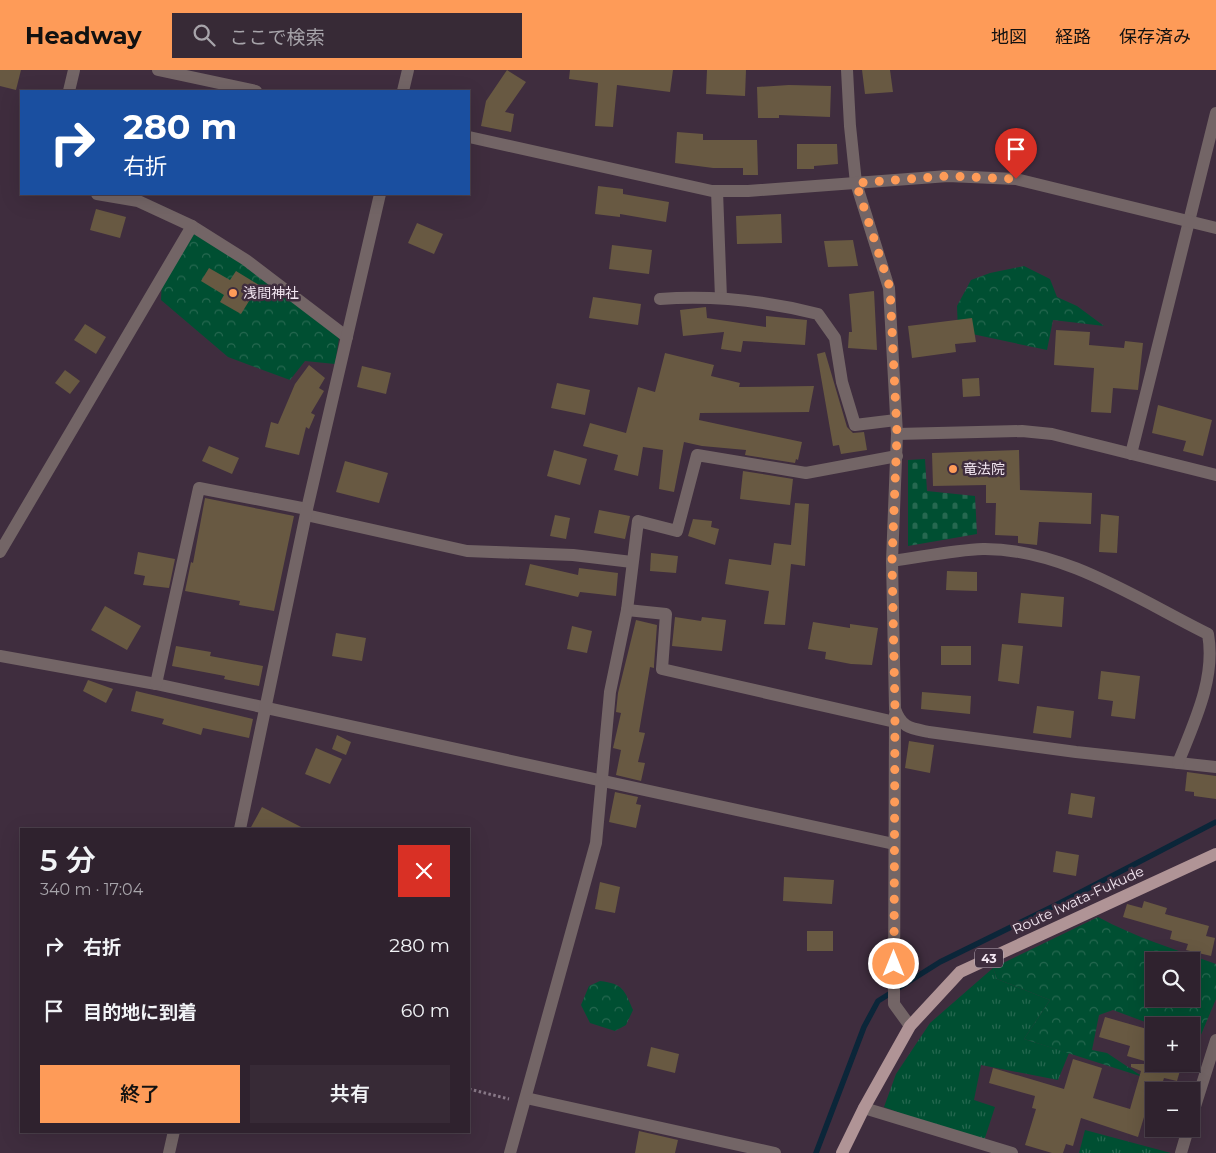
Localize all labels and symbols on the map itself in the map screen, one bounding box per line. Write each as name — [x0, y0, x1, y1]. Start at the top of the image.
pin — [995, 128, 1037, 179]
place label: 浅間神社 — [243, 284, 299, 302]
marker: 浅間神社 — [227, 287, 239, 299]
place label: 竜法院 — [963, 460, 1005, 478]
marker: 竜法院 — [947, 463, 959, 475]
street label: Route Iwata-Fukude — [1009, 862, 1147, 938]
position arrow — [867, 937, 919, 989]
road number: 43 — [975, 948, 1003, 968]

